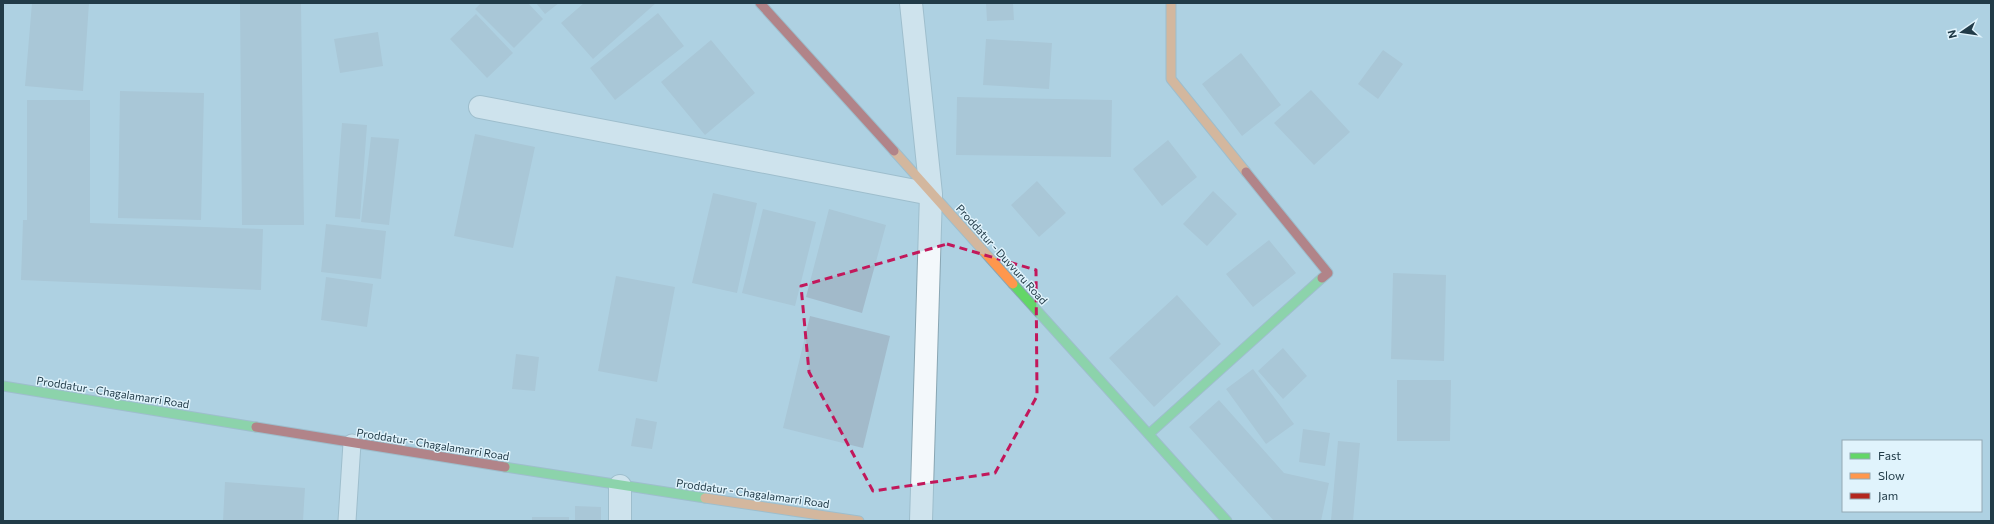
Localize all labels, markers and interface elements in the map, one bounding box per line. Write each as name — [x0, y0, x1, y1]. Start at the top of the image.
north arrow — [1942, 12, 1982, 52]
text: N — [1945, 29, 1959, 40]
street label: Proddatur - Duvvuru Road — [954, 201, 1050, 307]
street label: Proddatur - Chagalamarri Road — [36, 373, 190, 411]
street label: Proddatur - Chagalamarri Road — [356, 425, 510, 463]
legend — [1842, 440, 1982, 512]
text: Fast — [1878, 448, 1901, 462]
text: Slow — [1878, 468, 1905, 482]
street label: Proddatur - Chagalamarri Road — [676, 476, 830, 510]
text: Jam — [1878, 488, 1898, 503]

